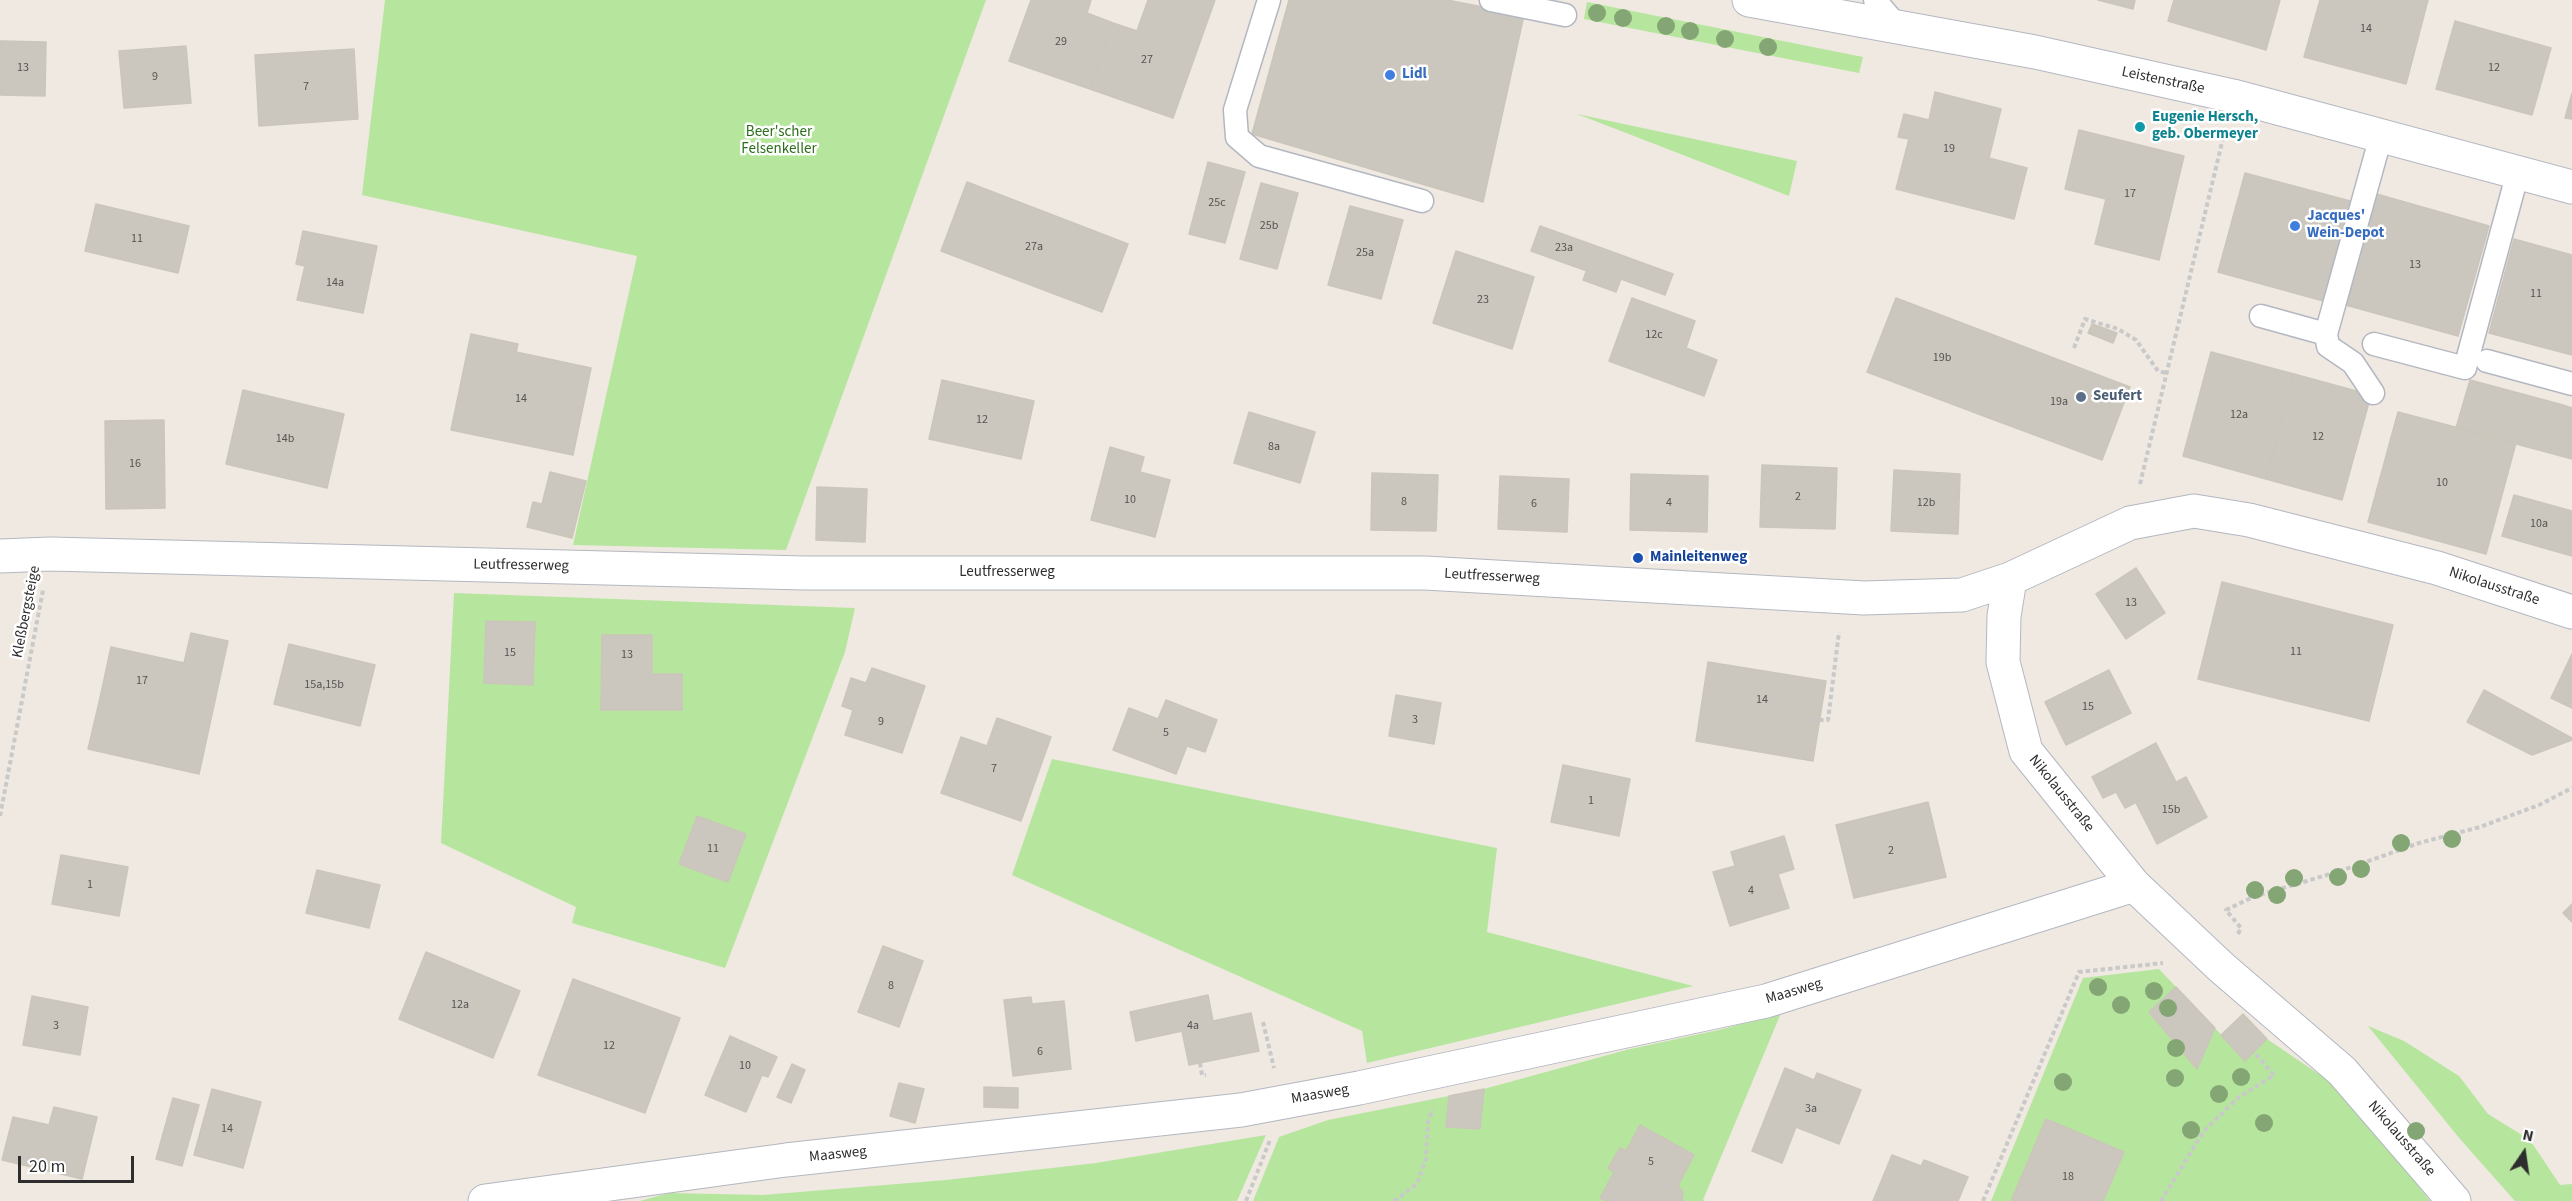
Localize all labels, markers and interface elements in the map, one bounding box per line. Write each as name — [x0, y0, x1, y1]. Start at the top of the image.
house number: 14 — [2360, 22, 2372, 36]
house number: 29 — [1055, 35, 1067, 49]
house number: 27 — [1141, 53, 1153, 67]
house number: 13 — [17, 61, 29, 75]
house number: 12 — [2488, 61, 2500, 75]
street label: Leistenstraße — [2120, 63, 2206, 99]
place label: Lidl — [1402, 66, 1427, 84]
marker: Lidl — [1383, 68, 1397, 82]
house number: 9 — [152, 70, 158, 84]
house number: 7 — [303, 80, 309, 94]
place label: Eugenie Hersch, geb. Obermeyer — [2152, 109, 2258, 144]
marker: Eugenie Hersch, geb. Obermeyer — [2133, 120, 2147, 134]
park label: Beer'scher Felsenkeller — [741, 124, 817, 159]
house number: 19 — [1943, 142, 1955, 156]
house number: 17 — [2124, 187, 2136, 201]
house number: 25c — [1208, 196, 1226, 210]
place label: Jacques' Wein-Depot — [2307, 208, 2384, 243]
house number: 25b — [1260, 219, 1278, 233]
marker: Jacques' Wein-Depot — [2288, 219, 2302, 233]
house number: 11 — [131, 232, 143, 246]
house number: 27a — [1025, 240, 1043, 254]
house number: 23a — [1555, 241, 1573, 255]
house number: 25a — [1356, 246, 1374, 260]
house number: 13 — [2409, 258, 2421, 272]
house number: 14a — [326, 276, 344, 290]
house number: 11 — [2530, 287, 2542, 301]
house number: 23 — [1477, 293, 1489, 307]
house number: 12c — [1645, 328, 1663, 342]
house number: 19b — [1933, 351, 1951, 365]
place label: Seufert — [2093, 388, 2142, 406]
marker: Seufert — [2074, 390, 2088, 404]
house number: 14 — [515, 392, 527, 406]
house number: 19a — [2050, 395, 2068, 409]
house number: 12a — [2230, 408, 2248, 422]
house number: 12 — [976, 413, 988, 427]
house number: 12 — [2312, 430, 2324, 444]
house number: 14b — [276, 432, 294, 446]
house number: 8a — [1268, 440, 1280, 454]
house number: 16 — [129, 457, 141, 471]
house number: 10 — [2436, 476, 2448, 490]
house number: 2 — [1795, 490, 1801, 504]
house number: 10 — [1124, 493, 1136, 507]
house number: 8 — [1401, 495, 1407, 509]
house number: 4 — [1666, 496, 1672, 510]
house number: 12b — [1917, 496, 1935, 510]
house number: 6 — [1531, 497, 1537, 511]
house number: 10a — [2530, 517, 2548, 531]
place label: Mainleitenweg — [1650, 549, 1747, 567]
marker: Mainleitenweg — [1631, 551, 1645, 565]
street label: Leutfresserweg — [473, 556, 569, 576]
street label: Kleßbergsteige — [9, 564, 45, 660]
street label: Leutfresserweg — [959, 564, 1055, 582]
street label: Nikolausstraße — [2446, 564, 2542, 610]
street label: Leutfresserweg — [1444, 566, 1540, 588]
house number: 13 — [2125, 596, 2137, 610]
house number: 11 — [2290, 645, 2302, 659]
house number: 15 — [504, 646, 516, 660]
house number: 13 — [621, 648, 633, 662]
house number: 17 — [136, 674, 148, 688]
house number: 15a,15b — [304, 678, 344, 692]
house number: 14 — [1756, 693, 1768, 707]
house number: 15 — [2082, 700, 2094, 714]
house number: 3 — [1412, 713, 1418, 727]
house number: 9 — [878, 715, 884, 729]
house number: 5 — [1163, 726, 1169, 740]
street label: Nikolausstraße — [2024, 752, 2098, 836]
house number: 7 — [991, 762, 997, 776]
house number: 1 — [1588, 794, 1594, 808]
house number: 15b — [2162, 803, 2180, 817]
house number: 11 — [707, 842, 719, 856]
house number: 2 — [1888, 844, 1894, 858]
house number: 1 — [87, 878, 93, 892]
house number: 4 — [1748, 884, 1754, 898]
street label: Maasweg — [1764, 975, 1824, 1009]
house number: 8 — [888, 979, 894, 993]
house number: 12a — [451, 998, 469, 1012]
house number: 3 — [53, 1019, 59, 1033]
house number: 4a — [1187, 1019, 1199, 1033]
house number: 12 — [603, 1039, 615, 1053]
house number: 6 — [1037, 1045, 1043, 1059]
house number: 10 — [739, 1059, 751, 1073]
street label: Maasweg — [1290, 1081, 1350, 1109]
street label: Nikolausstraße — [2363, 1098, 2439, 1180]
house number: 3a — [1805, 1102, 1817, 1116]
house number: 14 — [221, 1122, 233, 1136]
north arrow — [2494, 1123, 2554, 1183]
text: N — [2520, 1124, 2536, 1147]
street label: Maasweg — [808, 1143, 868, 1167]
scale bar — [21, 1144, 136, 1182]
text: 20 m — [29, 1154, 65, 1179]
house number: 5 — [1648, 1155, 1654, 1169]
house number: 18 — [2062, 1170, 2074, 1184]

